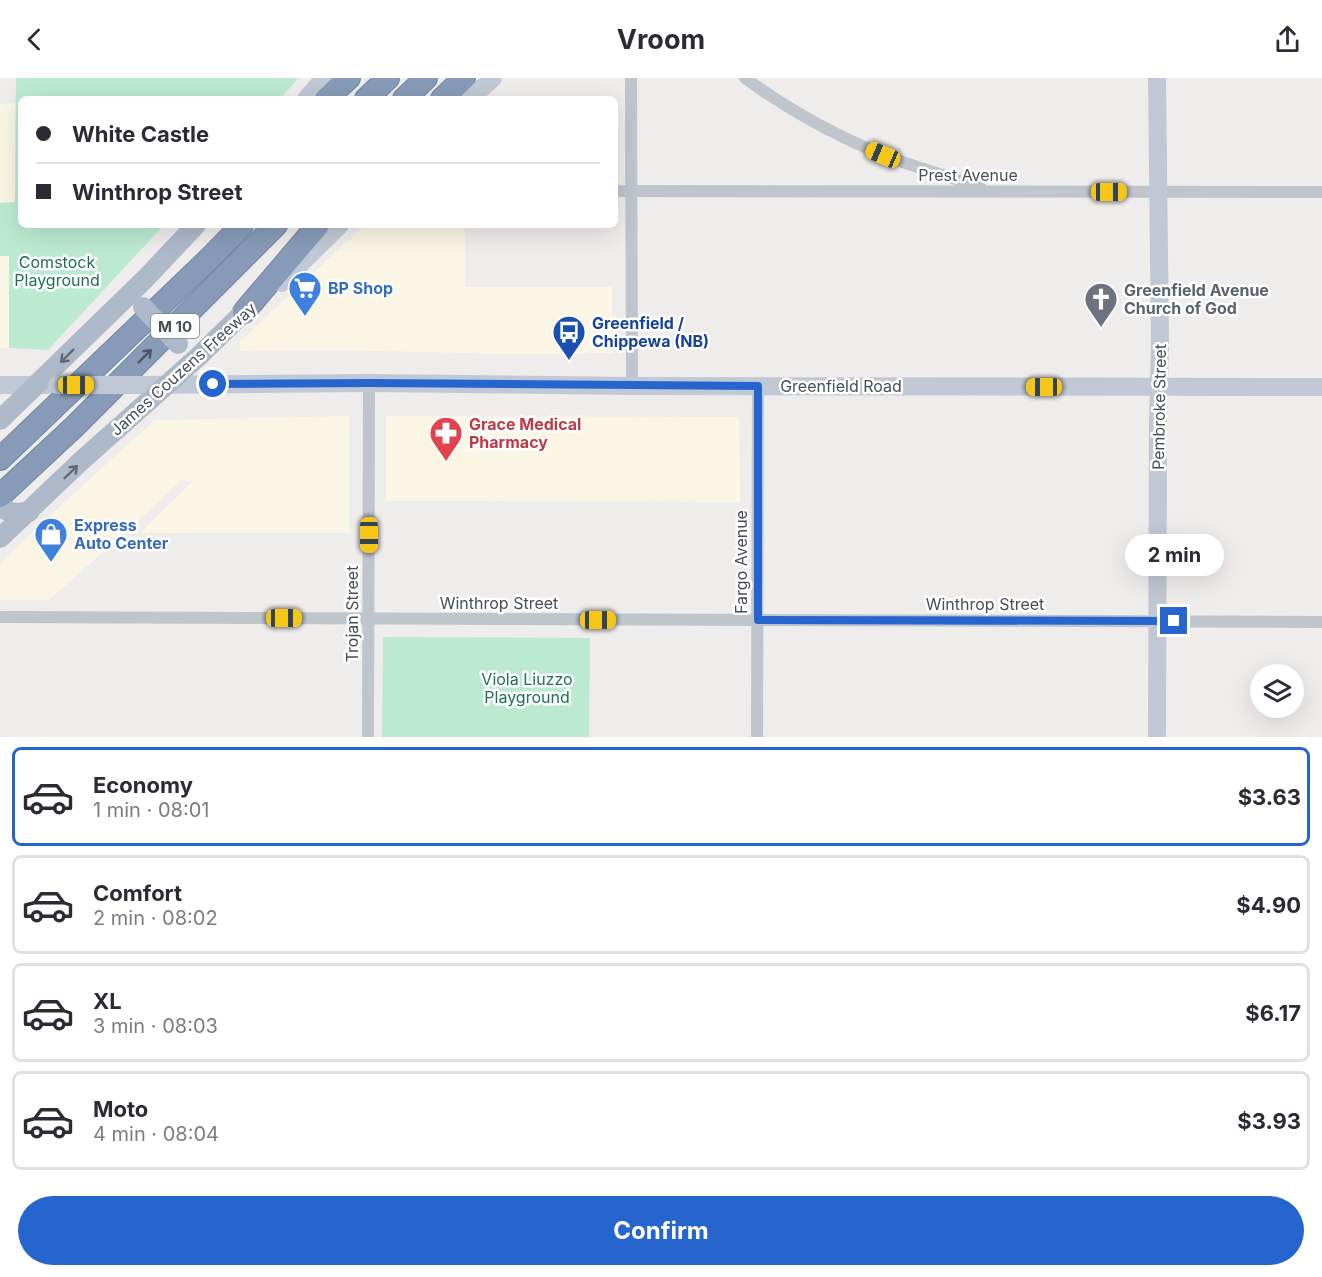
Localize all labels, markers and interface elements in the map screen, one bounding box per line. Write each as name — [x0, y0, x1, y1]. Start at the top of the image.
icon: back — [18, 23, 51, 56]
text: Vroom — [617, 23, 705, 56]
icon: share — [1271, 23, 1304, 56]
text: White Castle — [72, 121, 209, 147]
car — [863, 140, 903, 170]
street label: Prest Avenue — [918, 165, 1018, 185]
text: Winthrop Street — [72, 179, 242, 205]
car — [1091, 183, 1127, 201]
park label: Comstock Playground — [14, 252, 100, 290]
supermarket icon: BP Shop — [287, 270, 323, 317]
place label: BP Shop — [328, 278, 393, 298]
place label: Greenfield Avenue Church of God — [1124, 280, 1269, 318]
church icon: Greenfield Avenue Church of God — [1083, 281, 1119, 328]
street label: James Couzens Freeway — [106, 298, 260, 440]
place label: Greenfield / Chippewa (NB) — [592, 313, 709, 351]
road number: M 10 — [151, 314, 199, 338]
bus stop icon: Greenfield / Chippewa (NB) — [551, 314, 587, 361]
street label: Pembroke Street — [1148, 344, 1170, 470]
one-way arrow — [59, 349, 74, 364]
one-way arrow — [137, 349, 152, 364]
route start — [199, 370, 226, 397]
car — [58, 376, 94, 394]
street label: Greenfield Road — [780, 376, 902, 396]
car — [1026, 378, 1062, 396]
place label: Grace Medical Pharmacy — [469, 414, 581, 452]
pharmacy icon: Grace Medical Pharmacy — [428, 415, 464, 462]
one-way arrow — [63, 464, 78, 479]
street label: Fargo Avenue — [731, 510, 751, 614]
place label: Express Auto Center — [74, 515, 169, 553]
shop icon: Express Auto Center — [33, 516, 69, 563]
car — [360, 517, 378, 553]
callout: 2 min — [1124, 534, 1224, 576]
text: 2 min — [1148, 543, 1201, 567]
street label: Trojan Street — [342, 566, 362, 662]
street label: Winthrop Street — [440, 593, 558, 613]
street label: Winthrop Street — [926, 594, 1044, 614]
route end — [1160, 607, 1187, 634]
car — [266, 609, 302, 627]
car — [580, 611, 616, 629]
map controls — [1250, 664, 1304, 718]
button: layers — [1250, 664, 1304, 718]
park label: Viola Liuzzo Playground — [481, 669, 573, 707]
icon: car — [21, 770, 75, 824]
text: Economy — [93, 772, 193, 798]
text: $3.63 — [1238, 784, 1301, 810]
text: 1 min · 08:01 — [93, 798, 209, 822]
icon: car — [21, 878, 75, 932]
text: Comfort — [93, 880, 182, 906]
text: $4.90 — [1236, 892, 1301, 918]
text: 2 min · 08:02 — [93, 906, 218, 930]
icon: car — [21, 986, 75, 1040]
text: XL — [93, 988, 122, 1014]
text: $6.17 — [1245, 1000, 1301, 1026]
text: 3 min · 08:03 — [93, 1014, 218, 1038]
icon: car — [21, 1094, 75, 1148]
text: Moto — [93, 1096, 148, 1122]
text: $3.93 — [1237, 1108, 1301, 1134]
text: 4 min · 08:04 — [93, 1122, 219, 1146]
button: Confirm — [18, 1196, 1304, 1265]

